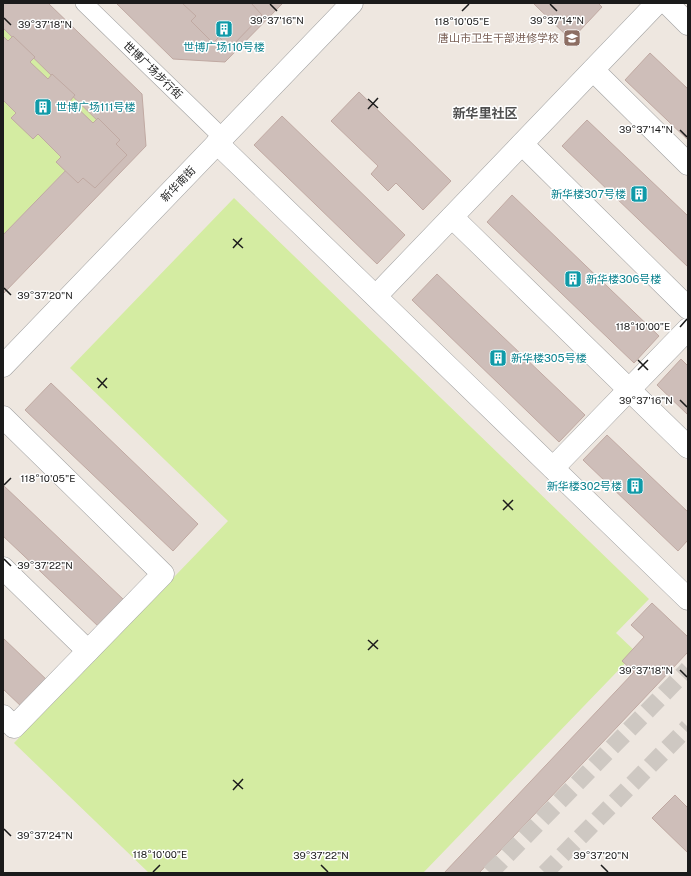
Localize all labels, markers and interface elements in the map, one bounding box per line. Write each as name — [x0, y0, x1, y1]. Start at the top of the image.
text: 39°37'16"N — [250, 14, 304, 26]
text: 39°37'14"N — [530, 14, 584, 26]
text: 118°10'05"E — [435, 15, 489, 27]
text: 39°37'18"N — [18, 18, 72, 30]
building icon: 世博广场110号楼 — [214, 19, 234, 39]
school or university icon: 唐山市卫生干部进修学校 — [562, 28, 582, 48]
place label: 唐山市卫生干部进修学校 — [438, 32, 559, 44]
street label: 世博广场步行街 — [121, 39, 185, 101]
place label: 世博广场110号楼 — [183, 41, 265, 53]
building icon: 世博广场111号楼 — [33, 97, 53, 117]
place label: 世博广场111号楼 — [56, 101, 135, 113]
district label: 新华里社区 — [452, 106, 518, 121]
text: 39°37'14"N — [619, 123, 673, 135]
street label: 新华南街 — [158, 164, 198, 204]
building icon: 新华楼307号楼 — [629, 184, 649, 204]
place label: 新华楼307号楼 — [551, 188, 626, 200]
building icon: 新华楼306号楼 — [563, 269, 583, 289]
place label: 新华楼306号楼 — [586, 273, 661, 285]
text: 39°37'20"N — [17, 289, 73, 301]
text: 118°10'00"E — [616, 320, 670, 332]
building icon: 新华楼305号楼 — [488, 348, 508, 368]
place label: 新华楼305号楼 — [511, 352, 587, 364]
text: 39°37'16"N — [619, 394, 673, 406]
text: 118°10'05"E — [21, 472, 75, 484]
building icon: 新华楼302号楼 — [625, 476, 645, 496]
place label: 新华楼302号楼 — [547, 480, 622, 492]
text: 39°37'22"N — [17, 559, 73, 571]
text: 39°37'18"N — [619, 664, 673, 676]
text: 39°37'24"N — [17, 829, 73, 841]
text: 118°10'00"E — [133, 848, 187, 860]
text: 39°37'22"N — [293, 849, 349, 861]
text: 39°37'20"N — [573, 849, 629, 861]

